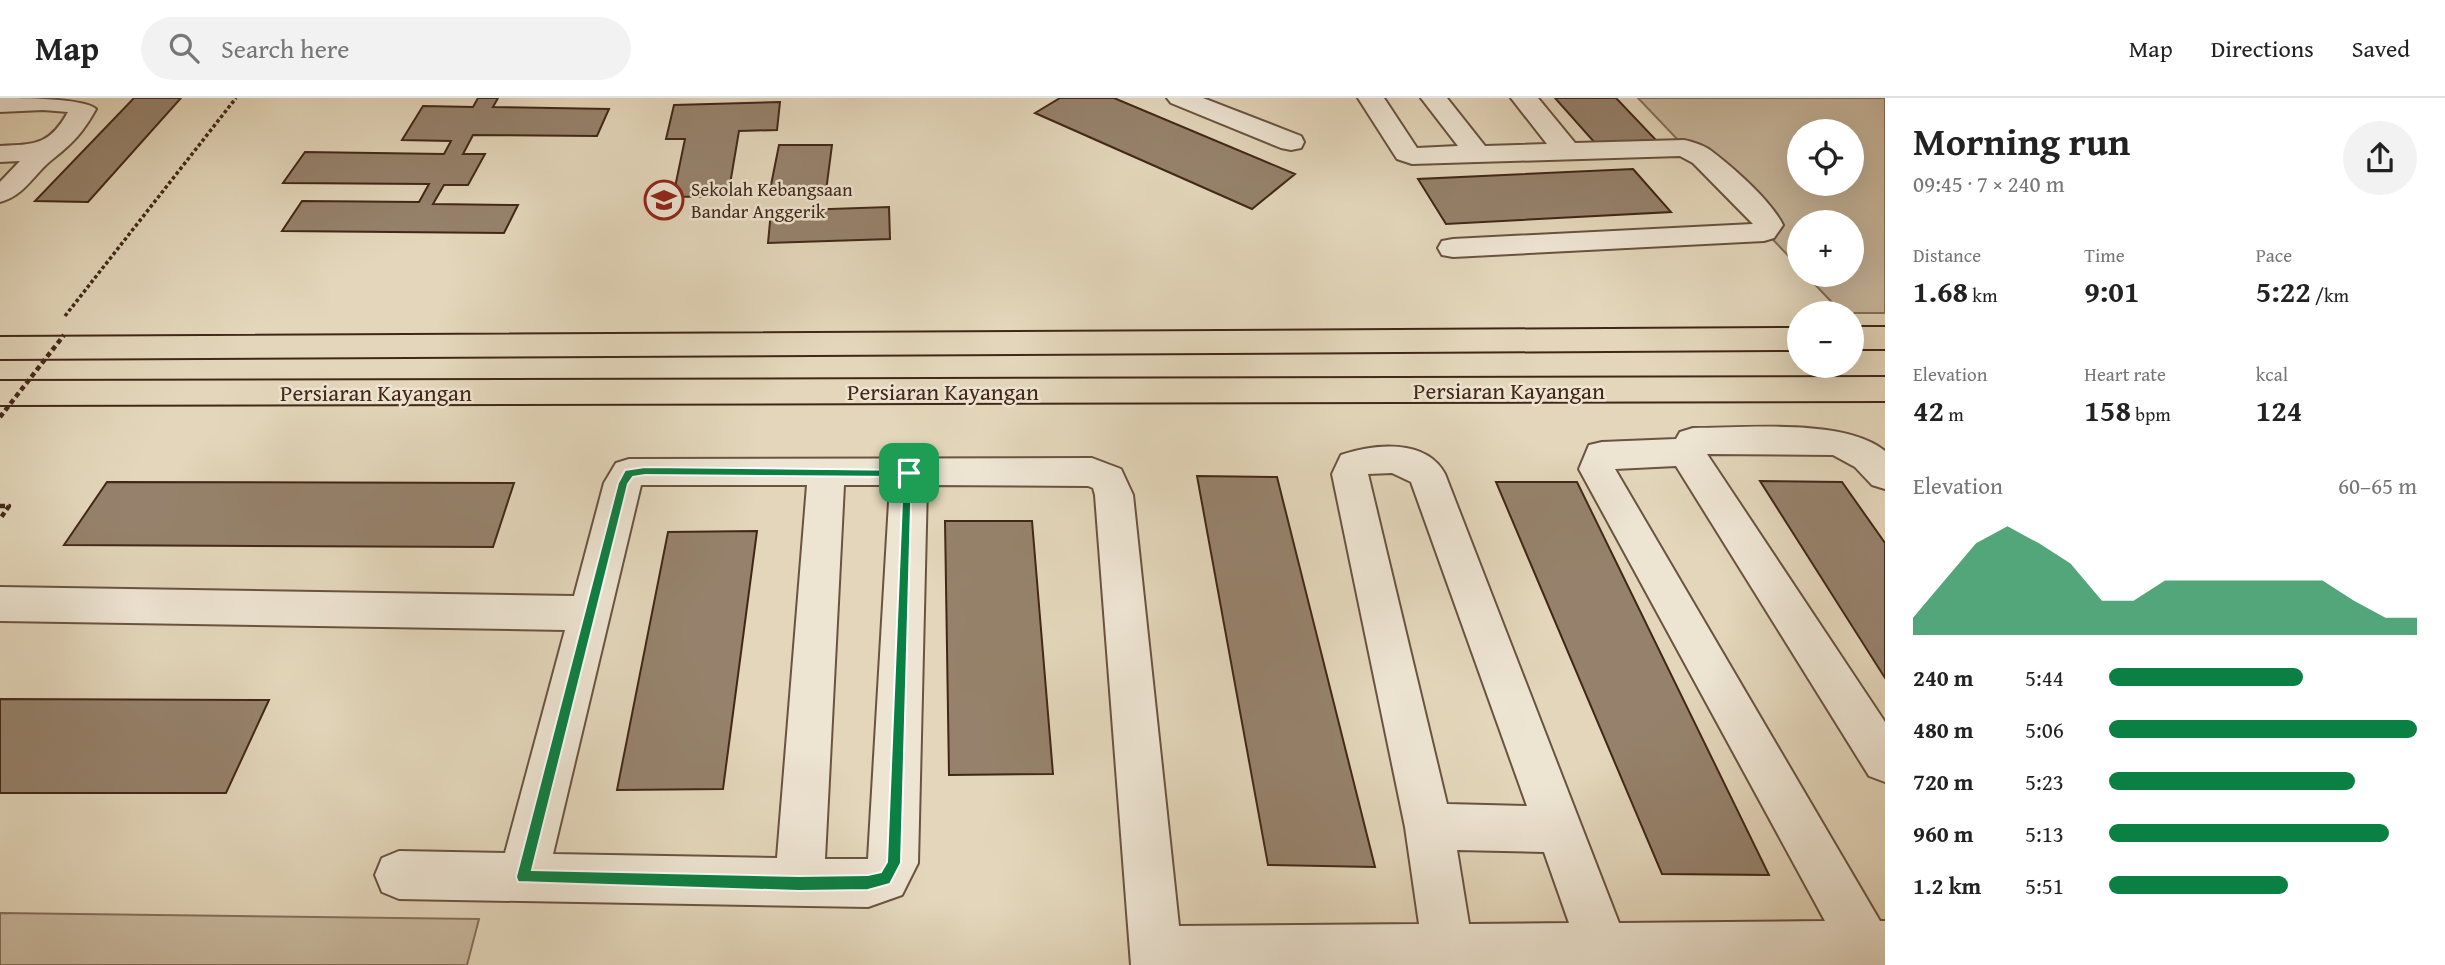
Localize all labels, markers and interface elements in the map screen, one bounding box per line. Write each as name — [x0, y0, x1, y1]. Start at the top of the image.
search box — [141, 17, 631, 80]
text: Map — [35, 24, 99, 72]
icon: search — [165, 29, 203, 67]
text: Search here — [221, 29, 349, 68]
text: Map — [2129, 31, 2173, 66]
text: Directions — [2211, 31, 2314, 66]
text: Saved — [2352, 31, 2410, 66]
text: Morning run — [1913, 113, 2130, 169]
map controls — [1787, 119, 1864, 378]
button: locate — [1787, 119, 1864, 196]
button: share — [2343, 121, 2417, 195]
text: 09:45 · 7 × 240 m — [1913, 167, 2065, 200]
place label: Sekolah Kebangsaan Bandar Anggerik — [691, 175, 853, 225]
school or university icon: Sekolah Kebangsaan Bandar Anggerik — [643, 179, 685, 221]
button: + — [1787, 210, 1864, 287]
text: Distance — [1913, 241, 1981, 269]
text: Time — [2084, 241, 2125, 269]
text: Pace — [2256, 241, 2292, 269]
text: 1.68 — [1913, 269, 1968, 313]
text: 9:01 — [2084, 269, 2139, 313]
text: 5:22 — [2256, 269, 2311, 313]
text: km — [1968, 281, 1997, 309]
text: /km — [2311, 281, 2349, 309]
button: − — [1787, 301, 1864, 378]
text: Elevation — [1913, 360, 1987, 388]
text: Heart rate — [2084, 360, 2166, 388]
text: kcal — [2256, 360, 2288, 388]
street label: Persiaran Kayangan — [1413, 374, 1605, 407]
street label: Persiaran Kayangan — [847, 375, 1039, 408]
street label: Persiaran Kayangan — [280, 376, 472, 409]
text: 42 — [1913, 388, 1944, 432]
text: 158 — [2084, 388, 2131, 432]
text: 124 — [2256, 388, 2302, 432]
text: m — [1944, 400, 1964, 428]
text: bpm — [2131, 400, 2171, 428]
pin — [879, 443, 939, 503]
icon: arrive — [890, 454, 928, 492]
text: Elevation — [1913, 469, 2003, 502]
text: 60–65 m — [2338, 469, 2417, 502]
text: 240 m — [1913, 661, 1974, 694]
text: 5:44 — [2025, 661, 2064, 694]
text: 480 m — [1913, 713, 1974, 746]
text: 5:06 — [2025, 713, 2064, 746]
text: 720 m — [1913, 765, 1974, 798]
text: 5:23 — [2025, 765, 2064, 798]
text: 960 m — [1913, 817, 1974, 850]
text: 5:13 — [2025, 817, 2064, 850]
text: 1.2 km — [1913, 869, 1981, 902]
text: 5:51 — [2025, 869, 2064, 902]

